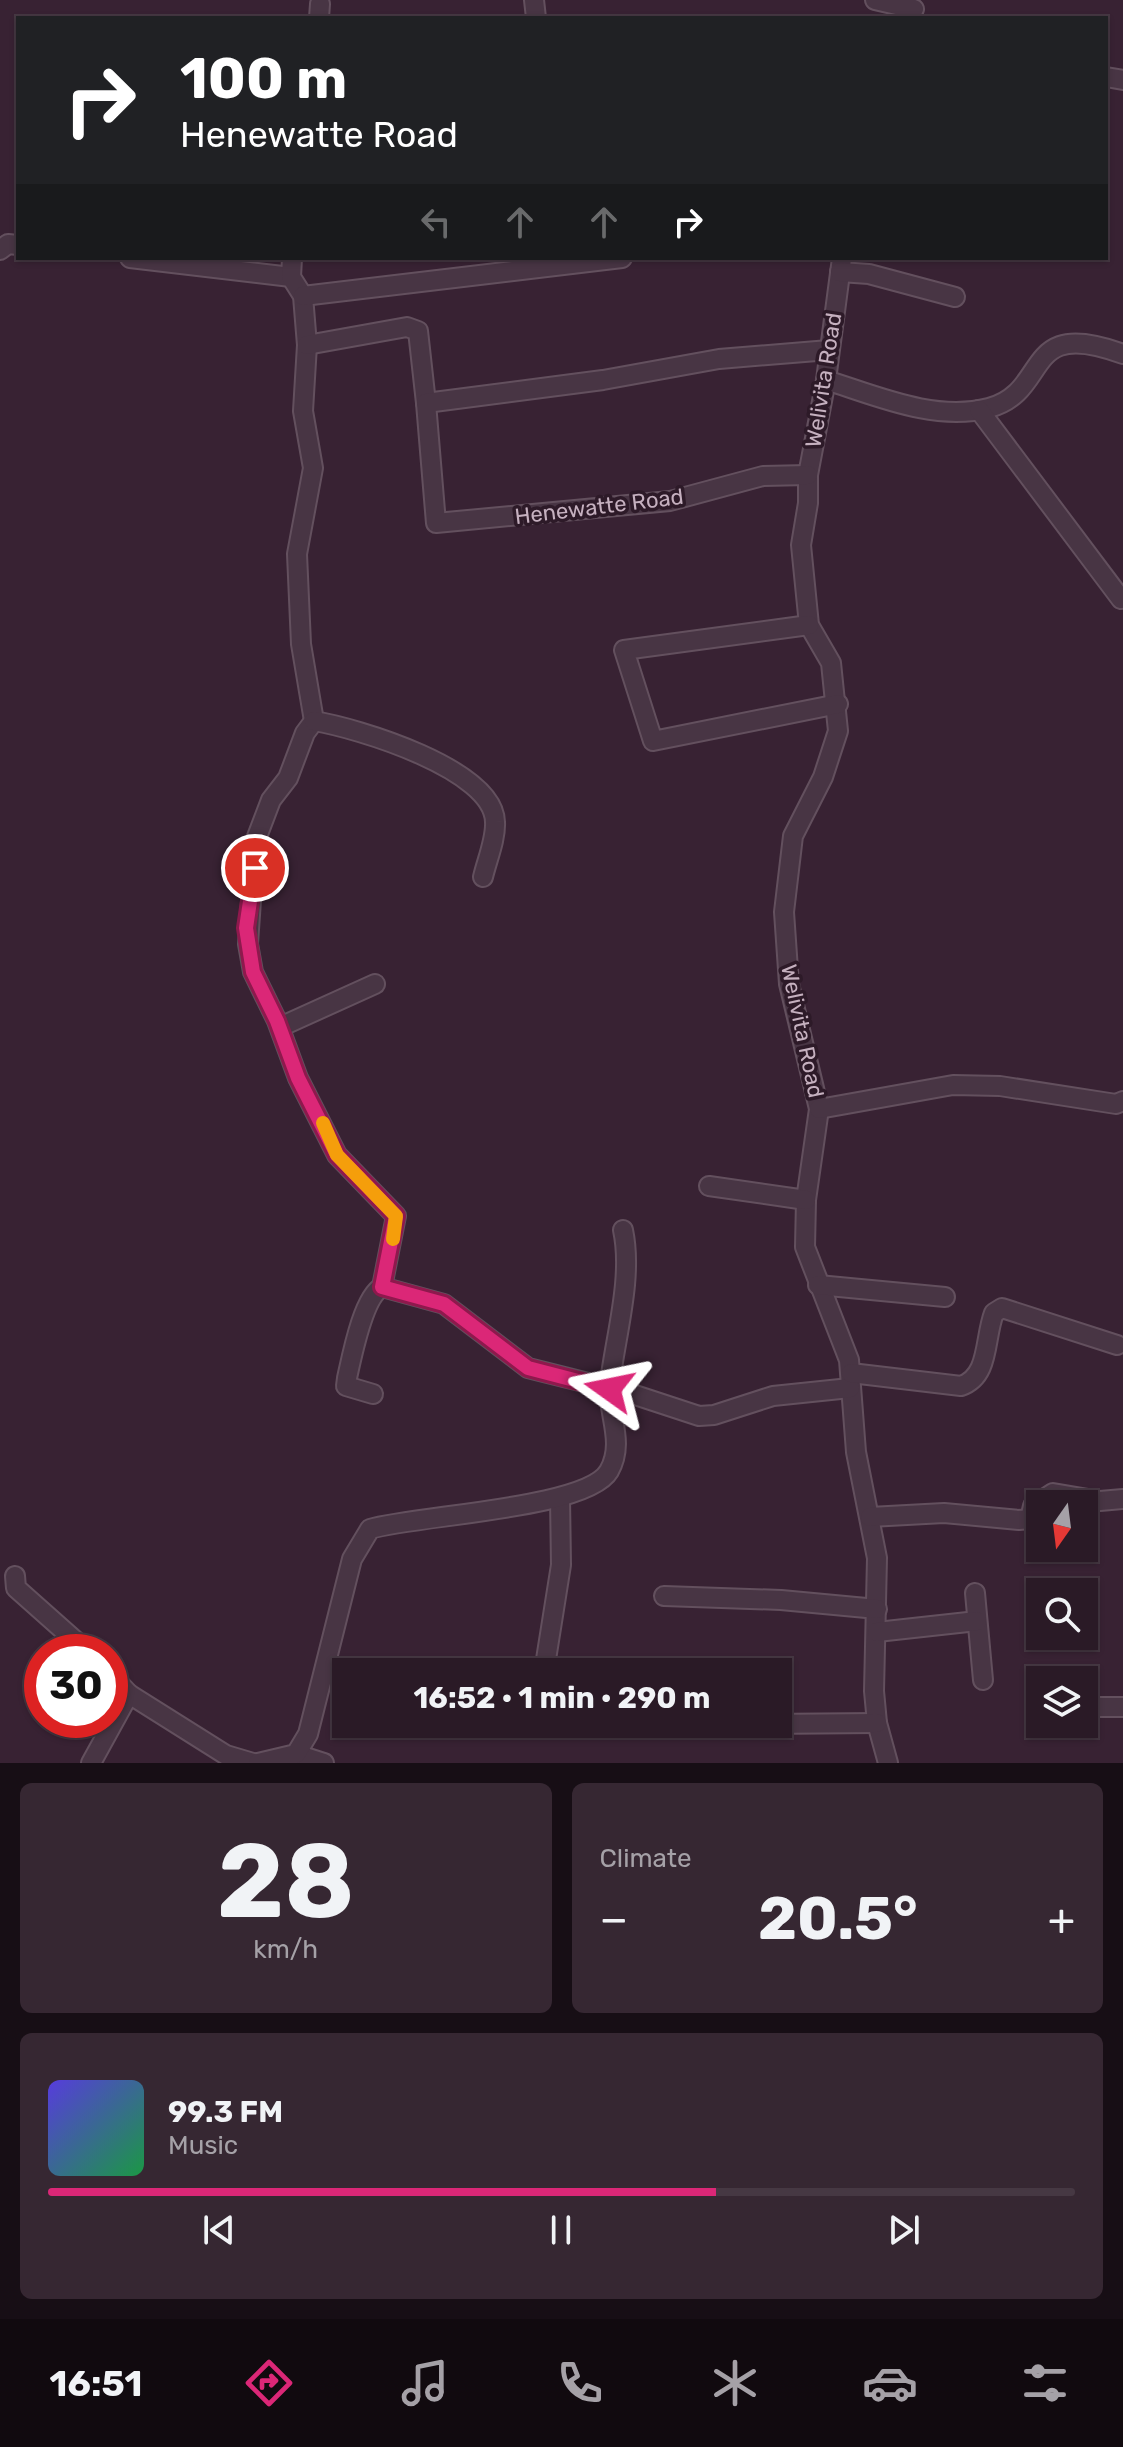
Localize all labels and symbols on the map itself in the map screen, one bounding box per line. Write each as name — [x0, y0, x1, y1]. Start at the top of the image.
street label: Welivita Road — [800, 311, 847, 449]
street label: Henewatte Road — [513, 483, 685, 530]
pin — [221, 834, 289, 902]
street label: Welivita Road — [775, 962, 830, 1100]
position arrow — [567, 1347, 651, 1431]
north arrow — [1026, 1490, 1098, 1562]
speed limit sign: 30 — [24, 1634, 128, 1738]

